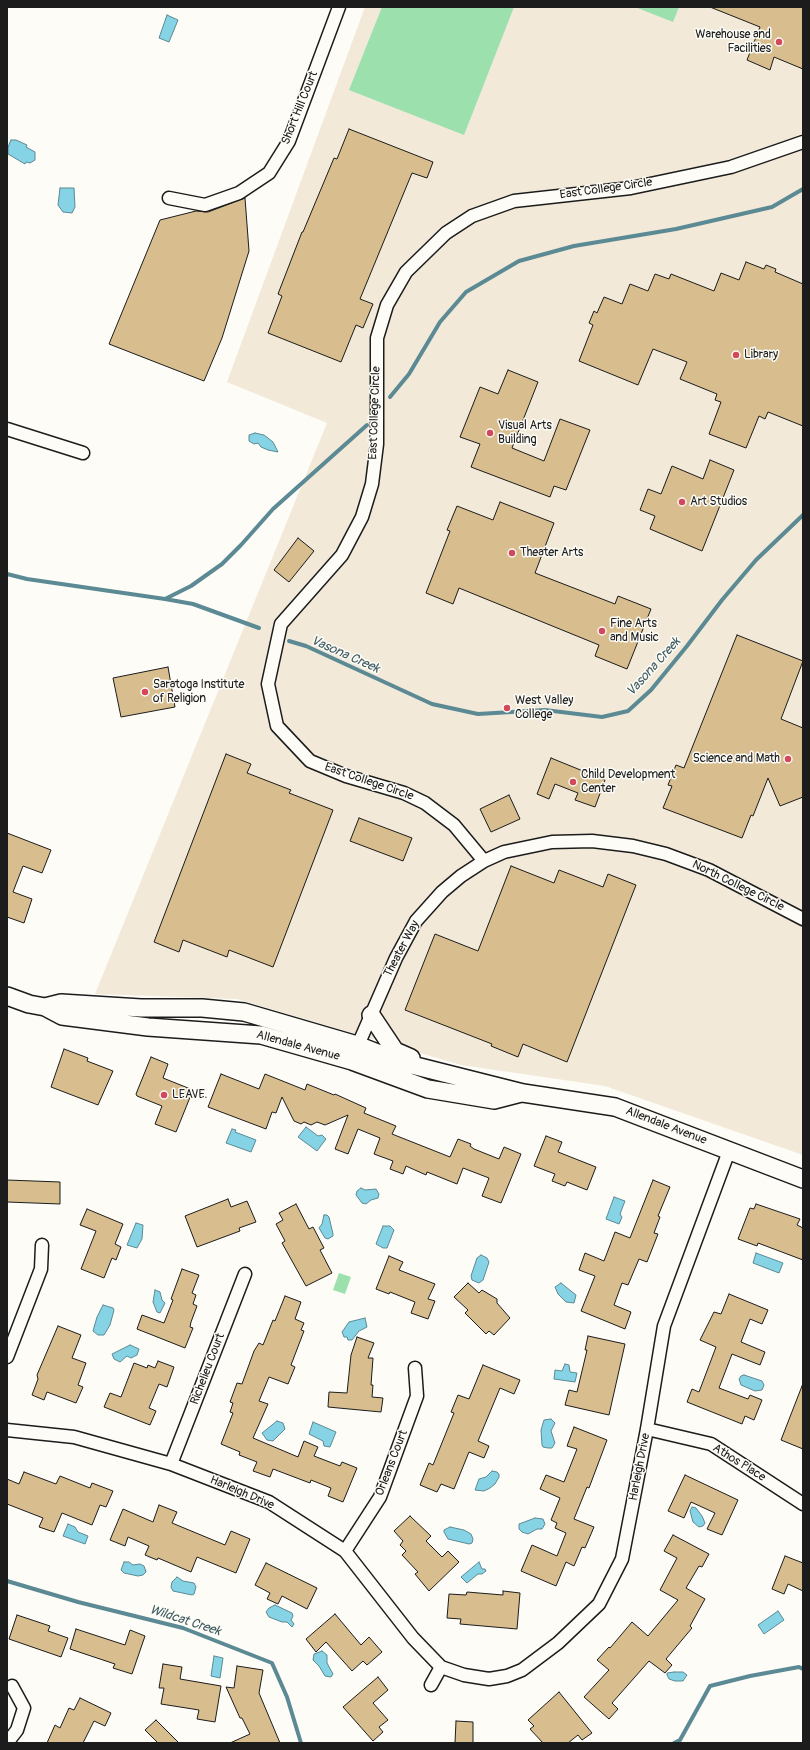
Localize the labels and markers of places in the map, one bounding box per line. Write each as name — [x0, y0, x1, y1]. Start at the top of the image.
place label: Warehouse and Facilities — [695, 28, 771, 56]
marker: Warehouse and Facilities — [774, 37, 784, 47]
place label: Library — [744, 348, 778, 362]
marker: Library — [731, 350, 741, 360]
place label: Visual Arts Building — [498, 419, 552, 447]
marker: Visual Arts Building — [485, 428, 495, 438]
place label: Art Studios — [690, 495, 747, 509]
marker: Art Studios — [677, 497, 687, 507]
place label: Theater Arts — [520, 546, 583, 560]
marker: Theater Arts — [507, 548, 517, 558]
place label: Fine Arts and Music — [610, 617, 659, 645]
marker: Fine Arts and Music — [597, 626, 607, 636]
place label: Saratoga Institute of Religion — [153, 678, 244, 706]
marker: Saratoga Institute of Religion — [140, 687, 150, 697]
place label: West Valley College — [515, 694, 573, 722]
marker: West Valley College — [502, 703, 512, 713]
place label: Science and Math — [693, 752, 780, 766]
marker: Science and Math — [783, 754, 793, 764]
place label: Child Development Center — [581, 768, 675, 796]
marker: Child Development Center — [568, 777, 578, 787]
place label: LEAVE. — [172, 1088, 207, 1102]
marker: LEAVE. — [159, 1090, 169, 1100]

